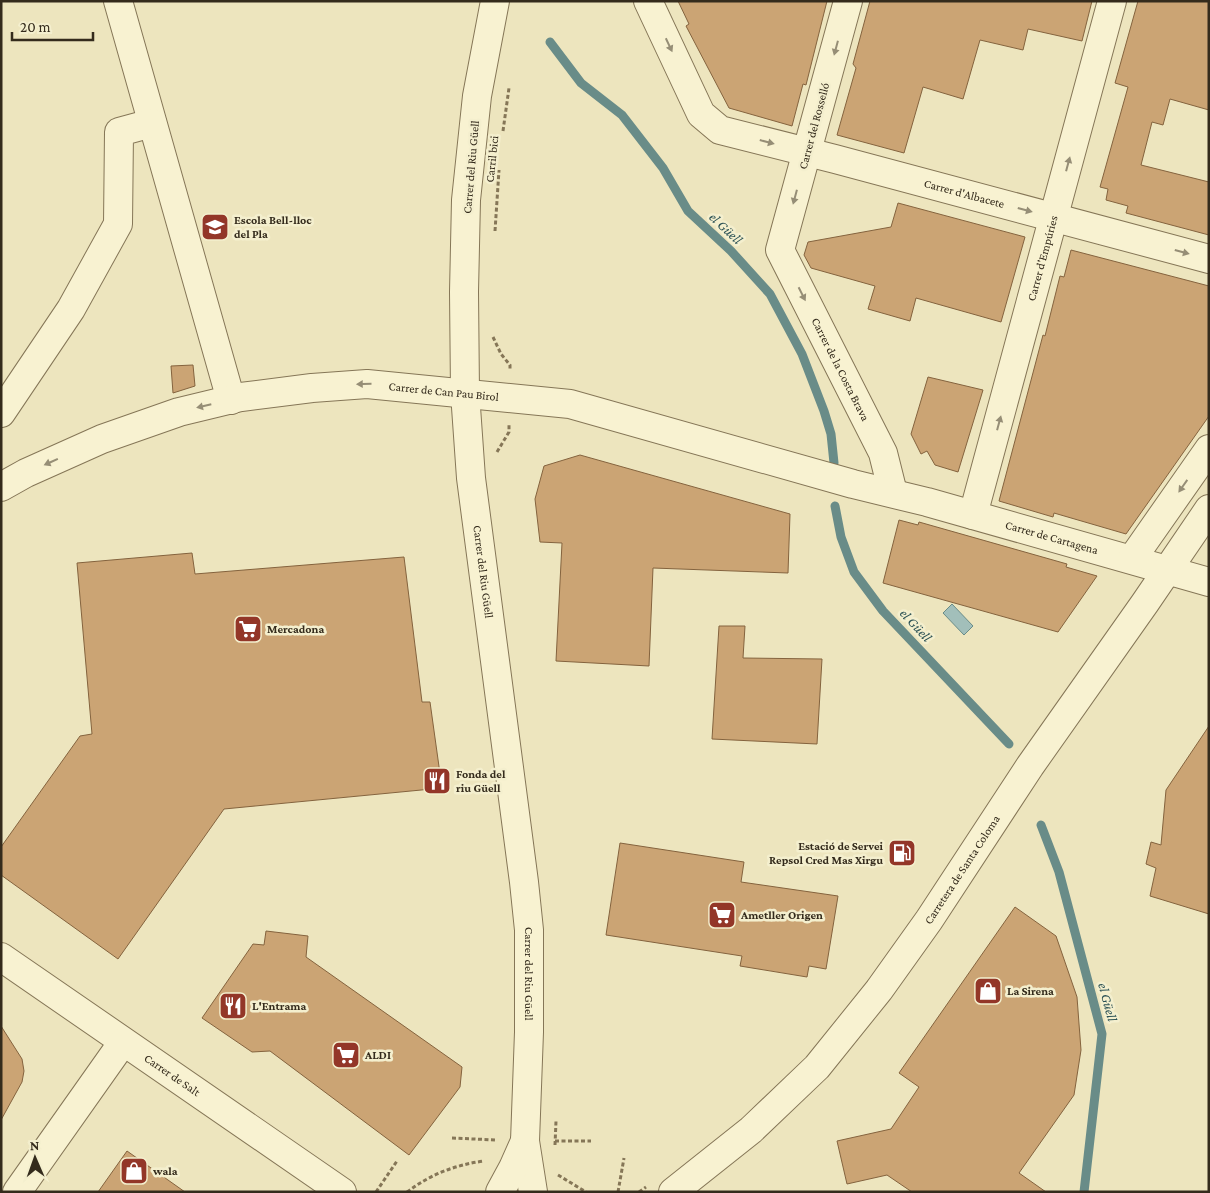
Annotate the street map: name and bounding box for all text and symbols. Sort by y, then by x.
scale bar [12,10,94,42]
text: 20 m [20,19,51,35]
one-way arrow [665,38,673,52]
one-way arrow [831,41,839,56]
street label: Carrer del Rosselló [796,81,832,171]
street label: Carrer del Riu Güell [460,120,482,214]
street label: Carril bici [483,135,501,183]
one-way arrow [759,139,774,147]
one-way arrow [1064,157,1072,172]
street label: Carrer d'Albacete [922,176,1006,211]
one-way arrow [791,189,799,204]
one-way arrow [1018,207,1033,215]
water label: el Güell [706,209,746,248]
school or university icon: Escola Bell-lloc del Pla [200,212,230,242]
place label: Escola Bell-lloc del Pla [234,213,312,241]
street label: Carrer d'Empúries [1024,214,1061,303]
one-way arrow [1175,248,1190,256]
one-way arrow [798,287,806,301]
street label: Carrer de la Costa Brava [809,315,873,424]
street label: Carrer de Can Pau Birol [388,379,499,404]
one-way arrow [356,381,372,389]
one-way arrow [195,403,211,411]
one-way arrow [995,415,1003,430]
one-way arrow [44,458,58,466]
one-way arrow [1178,479,1188,493]
street label: Carrer de Cartagena [1004,518,1100,557]
street label: Carrer del Riu Güell [470,524,496,619]
water label: el Güell [897,605,936,645]
supermarket icon: Mercadona [233,614,263,644]
place label: Mercadona [267,622,324,636]
restaurant icon: Fonda del riu Güell [422,766,452,796]
place label: Fonda del riu Güell [456,767,506,795]
street label: Carretera de Santa Coloma [921,812,1003,927]
fuel station icon: Estació de Servei Repsol Cred Mas Xirgu [887,838,917,868]
place label: Estació de Servei Repsol Cred Mas Xirgu [769,839,884,867]
supermarket icon: Ametller Origen [707,900,737,930]
place label: Ametller Origen [740,908,823,922]
street label: Carrer del Riu Güell [522,927,536,1021]
shop icon: La Sirena [973,976,1003,1006]
water label: el Güell [1095,981,1121,1024]
place label: La Sirena [1007,984,1054,998]
restaurant icon: L'Entrama [218,991,248,1021]
place label: L'Entrama [252,999,306,1013]
supermarket icon: ALDI [331,1040,361,1070]
place label: ALDI [364,1048,391,1062]
street label: Carrer de Salt [142,1051,204,1100]
north arrow [10,1133,60,1183]
text: N [29,1137,40,1153]
shop icon: wala [119,1156,149,1186]
place label: wala [152,1164,178,1178]

